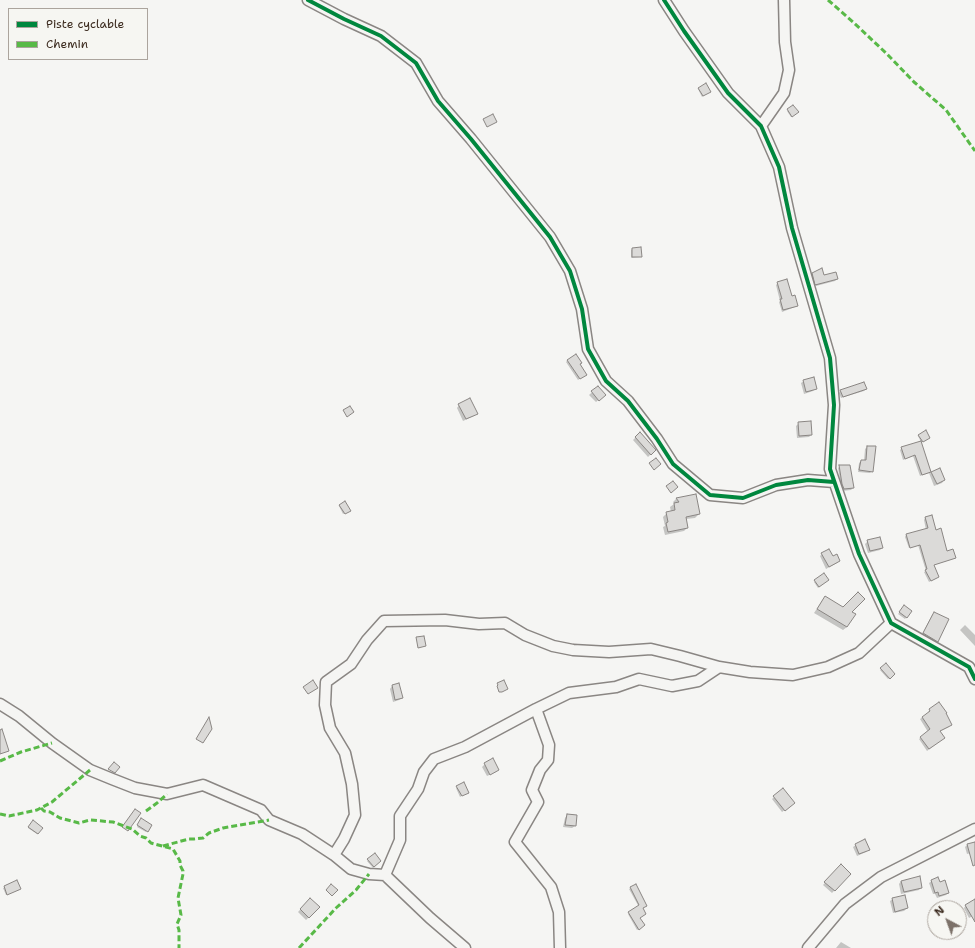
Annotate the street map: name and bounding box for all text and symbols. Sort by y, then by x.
legend [8,8,148,60]
text: Piste cyclable [46,16,124,32]
text: Chemin [46,36,88,52]
north arrow [927,900,967,940]
text: N [931,903,948,920]

